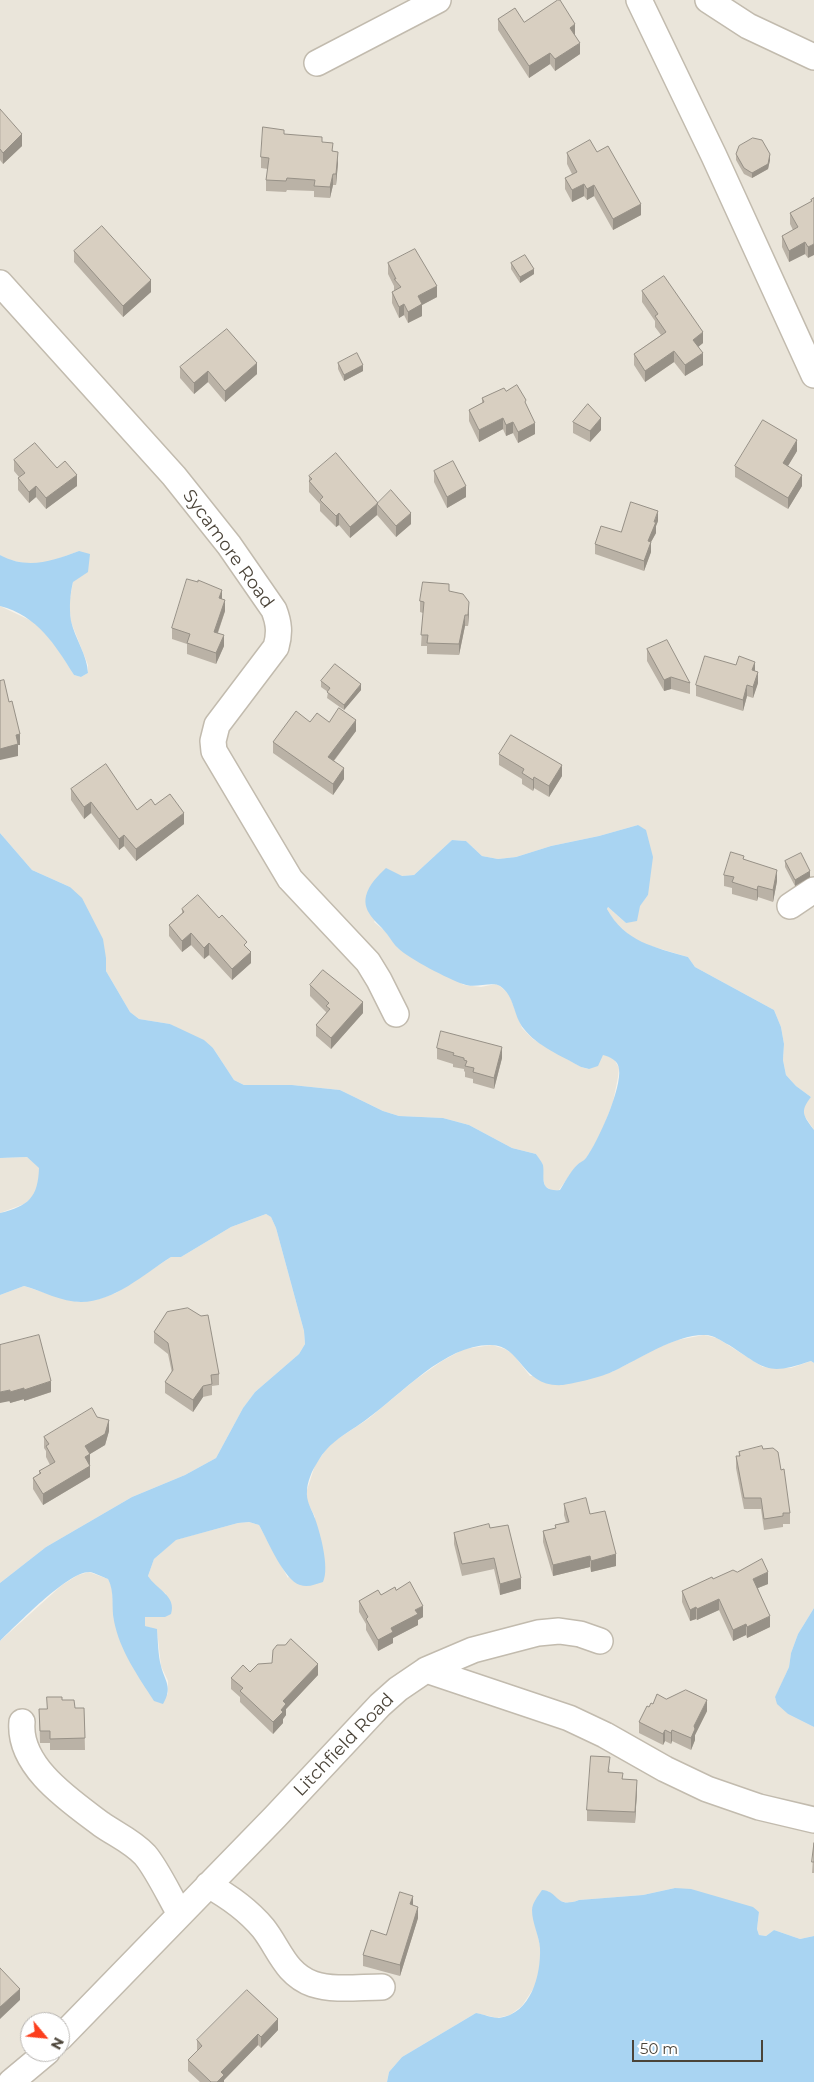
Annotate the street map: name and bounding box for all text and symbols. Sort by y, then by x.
street label: Sycamore Road [178,485,278,613]
street label: Litchfield Road [289,1689,399,1801]
north arrow [20,2012,70,2062]
scale bar [634,2030,765,2062]
text: N [47,2034,68,2053]
text: 50 m [640,2039,678,2058]

